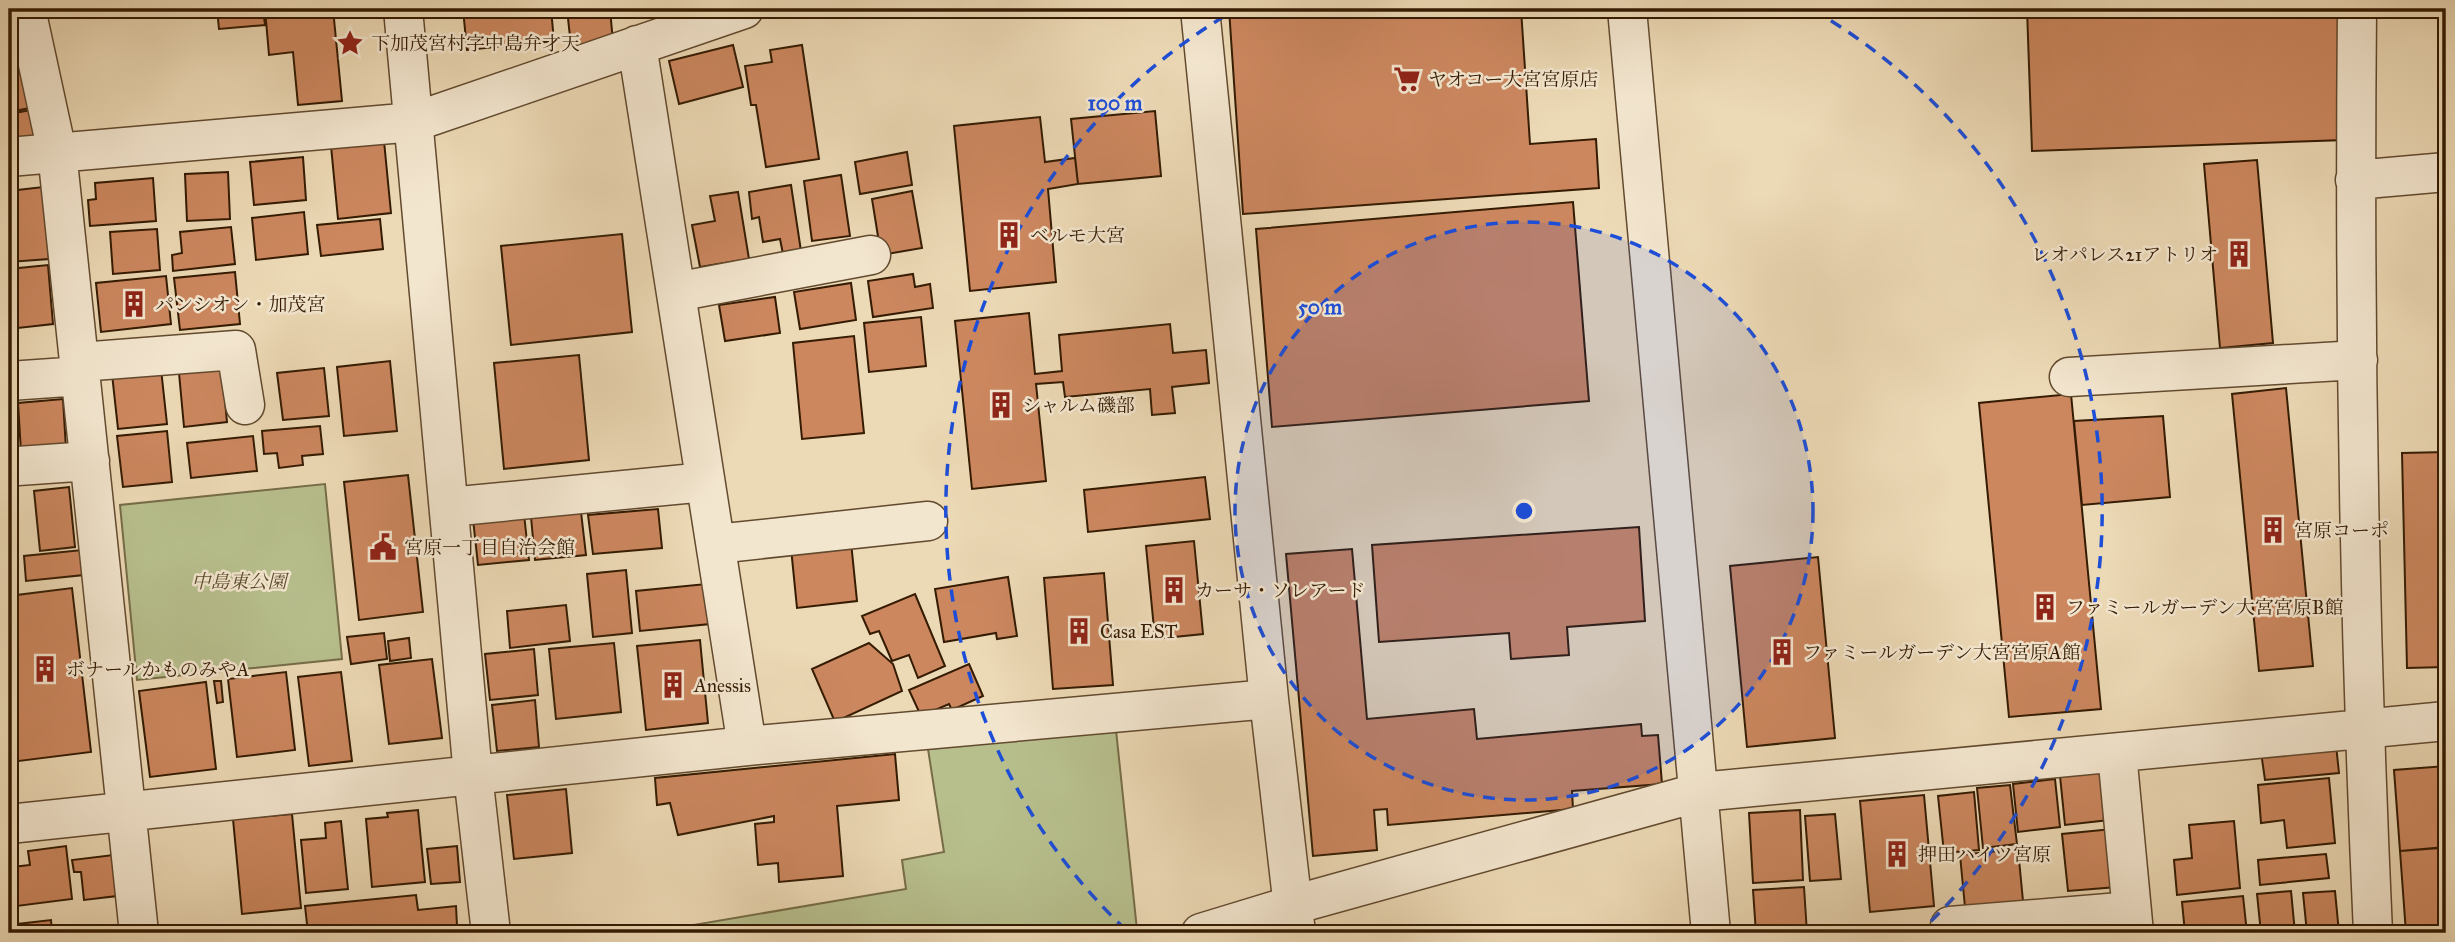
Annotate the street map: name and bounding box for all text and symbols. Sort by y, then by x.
place icon: 下加茂宮村字中島弁才天 [335,28,365,58]
place label: 下加茂宮村字中島弁才天 [371,32,580,55]
supermarket icon: ヤオコー大宮宮原店 [1392,64,1422,94]
place label: ヤオコー大宮宮原店 [1428,68,1598,91]
text: 100 m [1088,90,1143,116]
building icon: ベルモ大宮 [994,220,1024,250]
place label: ベルモ大宮 [1030,224,1125,247]
building icon: レオパレス21アトリオ [2224,239,2254,269]
place label: レオパレス21アトリオ [2031,243,2218,266]
building icon: パンシオン・加茂宮 [119,289,149,319]
place label: パンシオン・加茂宮 [155,293,326,316]
text: 50 m [1298,294,1342,320]
building icon: シャルム磯部 [986,390,1016,420]
place label: シャルム磯部 [1022,394,1135,417]
centre of rings [1512,499,1536,523]
building icon: 宮原コーポ [2258,515,2288,545]
place label: 宮原コーポ [2294,519,2389,542]
public building icon: 宮原一丁目自治会館 [368,532,398,562]
place label: 宮原一丁目自治会館 [404,536,575,559]
park label: 中島東公園 [191,570,289,593]
building icon: カーサ・ソレアード [1159,575,1189,605]
place label: カーサ・ソレアード [1195,579,1365,602]
building icon: ファミールガーデン大宮宮原B館 [2030,592,2060,622]
place label: ファミールガーデン大宮宮原B館 [2066,596,2343,619]
building icon: Casa EST [1064,616,1094,646]
place label: Casa EST [1100,620,1178,643]
building icon: ファミールガーデン大宮宮原A館 [1767,637,1797,667]
place label: ファミールガーデン大宮宮原A館 [1803,641,2081,664]
building icon: ボナールかものみやA [30,654,60,684]
place label: ボナールかものみやA [66,658,250,681]
building icon: Anessis [658,670,688,700]
place label: Anessis [693,674,751,697]
building icon: 押田ハイツ宮原 [1882,839,1912,869]
place label: 押田ハイツ宮原 [1918,843,2051,866]

